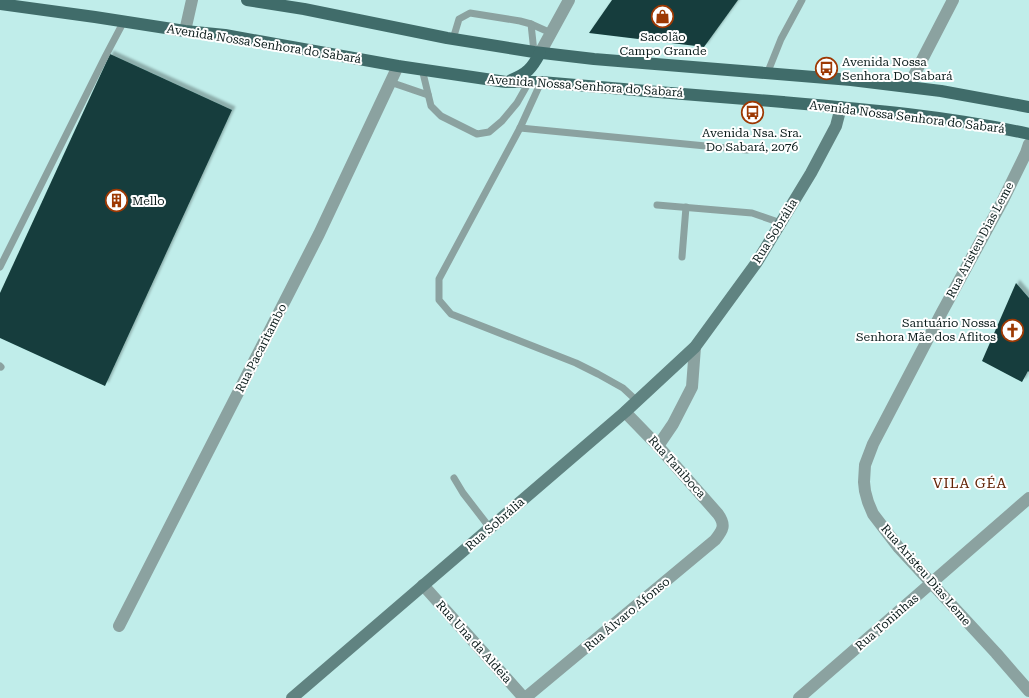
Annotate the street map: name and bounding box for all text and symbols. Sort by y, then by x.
shop icon: Sacolão Campo Grande [650,3,676,29]
street label: Avenida Nossa Senhora do Sabará [166,22,363,66]
place label: Sacolão Campo Grande [619,30,707,58]
place label: Avenida Nossa Senhora Do Sabará [842,55,953,83]
bus stop icon: Avenida Nossa Senhora Do Sabará [814,56,840,82]
street label: Avenida Nossa Senhora do Sabará [486,72,684,100]
street label: Avenida Nossa Senhora do Sabará [809,98,1006,136]
bus stop icon: Avenida Nsa. Sra. Do Sabará, 2076 [739,99,765,125]
place label: Avenida Nsa. Sra. Do Sabará, 2076 [702,126,802,154]
street label: Rua Aristeu Dias Leme [943,179,1017,300]
building icon: Mello [103,188,129,214]
place label: Mello [132,194,165,208]
street label: Rua Sobrália [750,196,801,266]
street label: Rua Pacaritambo [233,301,289,395]
place label: Santuário Nossa Senhora Mãe dos Aflitos [856,316,996,344]
church icon: Santuário Nossa Senhora Mãe dos Aflitos [999,317,1025,343]
street label: Rua Taniboca [645,433,709,501]
district label: VILA GÉA [933,475,1007,491]
street label: Rua Sobrália [463,494,528,553]
street label: Rua Aristeu Dias Leme [878,522,974,629]
street label: Rua Álvaro Afonso [582,574,672,654]
street label: Rua Toninhas [853,591,922,653]
street label: Rua Una da Aldeia [433,598,515,686]

